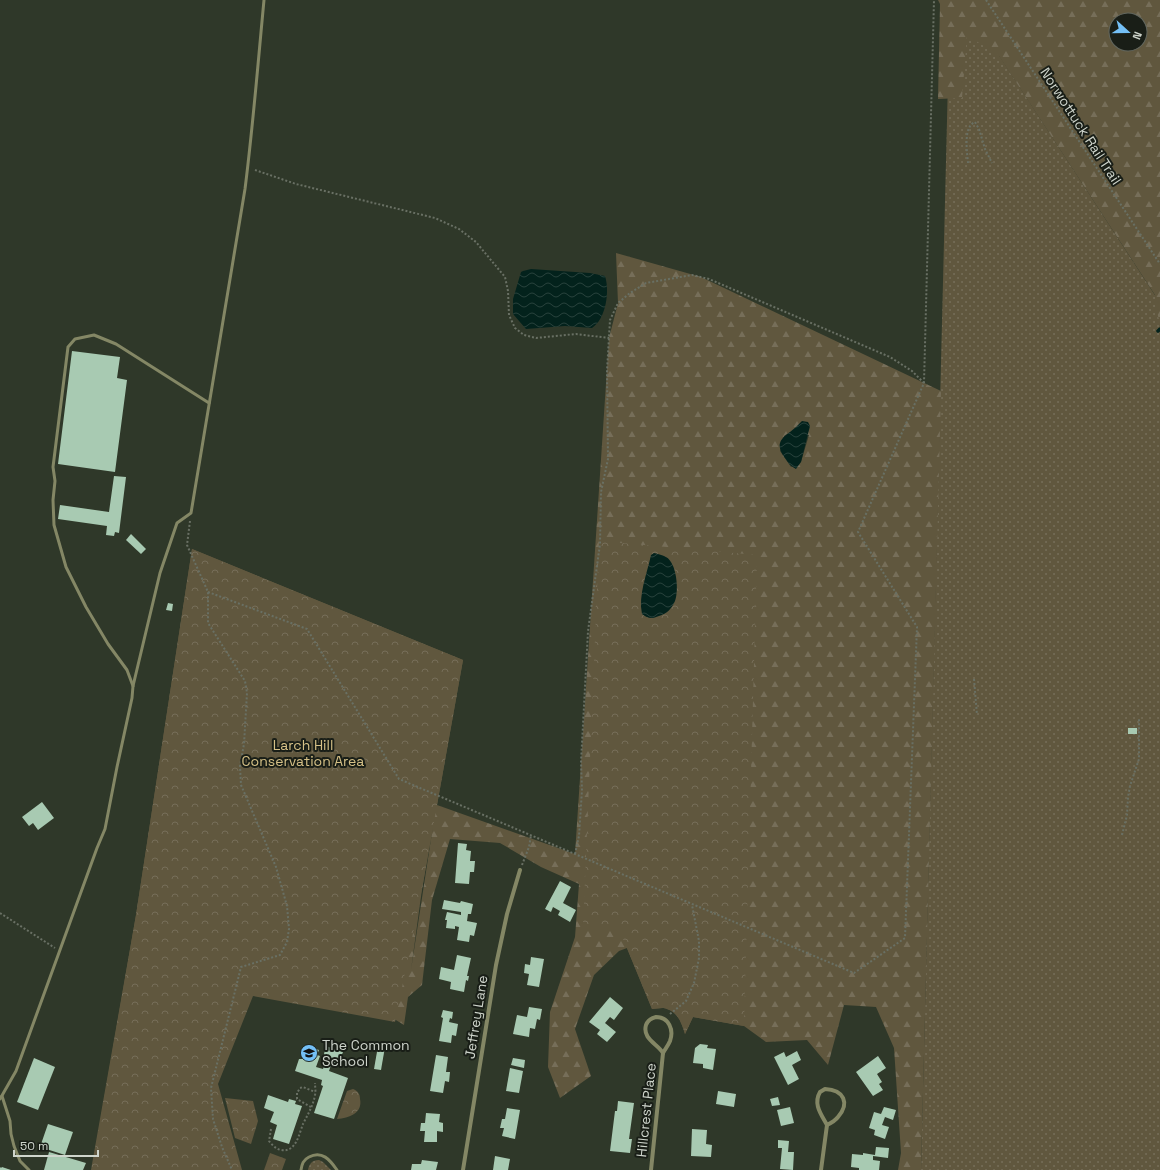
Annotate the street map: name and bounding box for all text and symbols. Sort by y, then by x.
north arrow [1108,12,1148,52]
text: N [1129,30,1145,42]
street label: Norwottuck Rail Trail [1036,64,1126,188]
park label: Larch Hill Conservation Area [242,736,364,770]
street label: Jeffrey Lane [460,974,492,1060]
place label: The Common School [322,1036,410,1070]
school or university icon: The Common School [299,1043,319,1063]
street label: Hillcrest Place [632,1062,660,1158]
scale bar [14,1132,98,1158]
text: 50 m [20,1138,48,1154]

